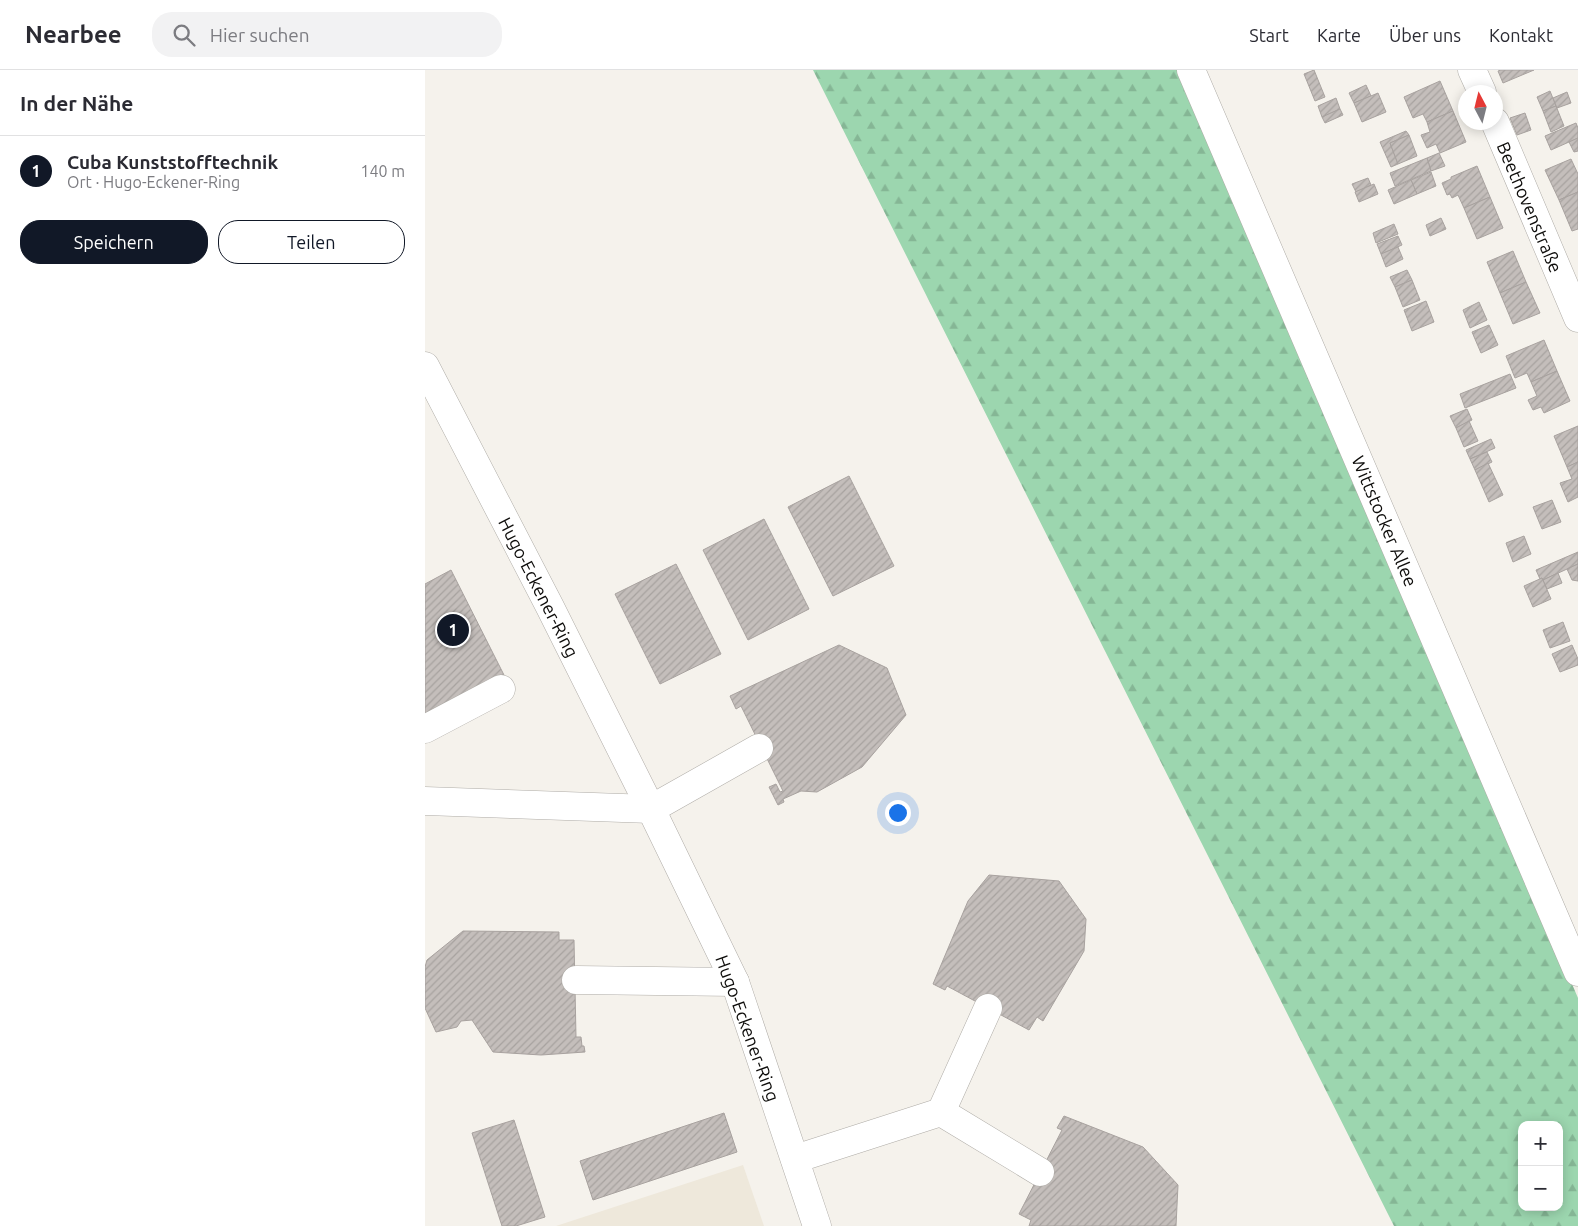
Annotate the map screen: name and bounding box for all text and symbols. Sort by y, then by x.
search box [152,12,502,57]
text: Nearbee [25,21,122,48]
icon: search [170,21,198,49]
text: Hier suchen [210,24,310,46]
text: Start [1249,25,1289,45]
text: Karte [1317,25,1361,45]
text: Über uns [1389,25,1461,45]
text: Kontakt [1489,25,1553,45]
north arrow [1458,85,1503,130]
text: In der Nähe [20,91,133,115]
street label: Beethovenstraße [1493,139,1567,275]
text: Cuba Kunststofftechnik [67,151,278,173]
text: 1 [31,162,41,180]
text: 140 m [360,162,405,180]
text: Ort · Hugo-Eckener-Ring [67,173,240,191]
button: Speichern [20,220,208,264]
button: Teilen [218,220,405,264]
street label: Wittstocker Allee [1348,453,1422,589]
street label: Hugo-Eckener-Ring [495,514,583,660]
pin: 1 [437,611,469,649]
your location [885,800,911,826]
street label: Hugo-Eckener-Ring [712,952,784,1104]
map controls [1518,1121,1563,1211]
button: + [1518,1121,1563,1166]
button: − [1518,1166,1563,1211]

